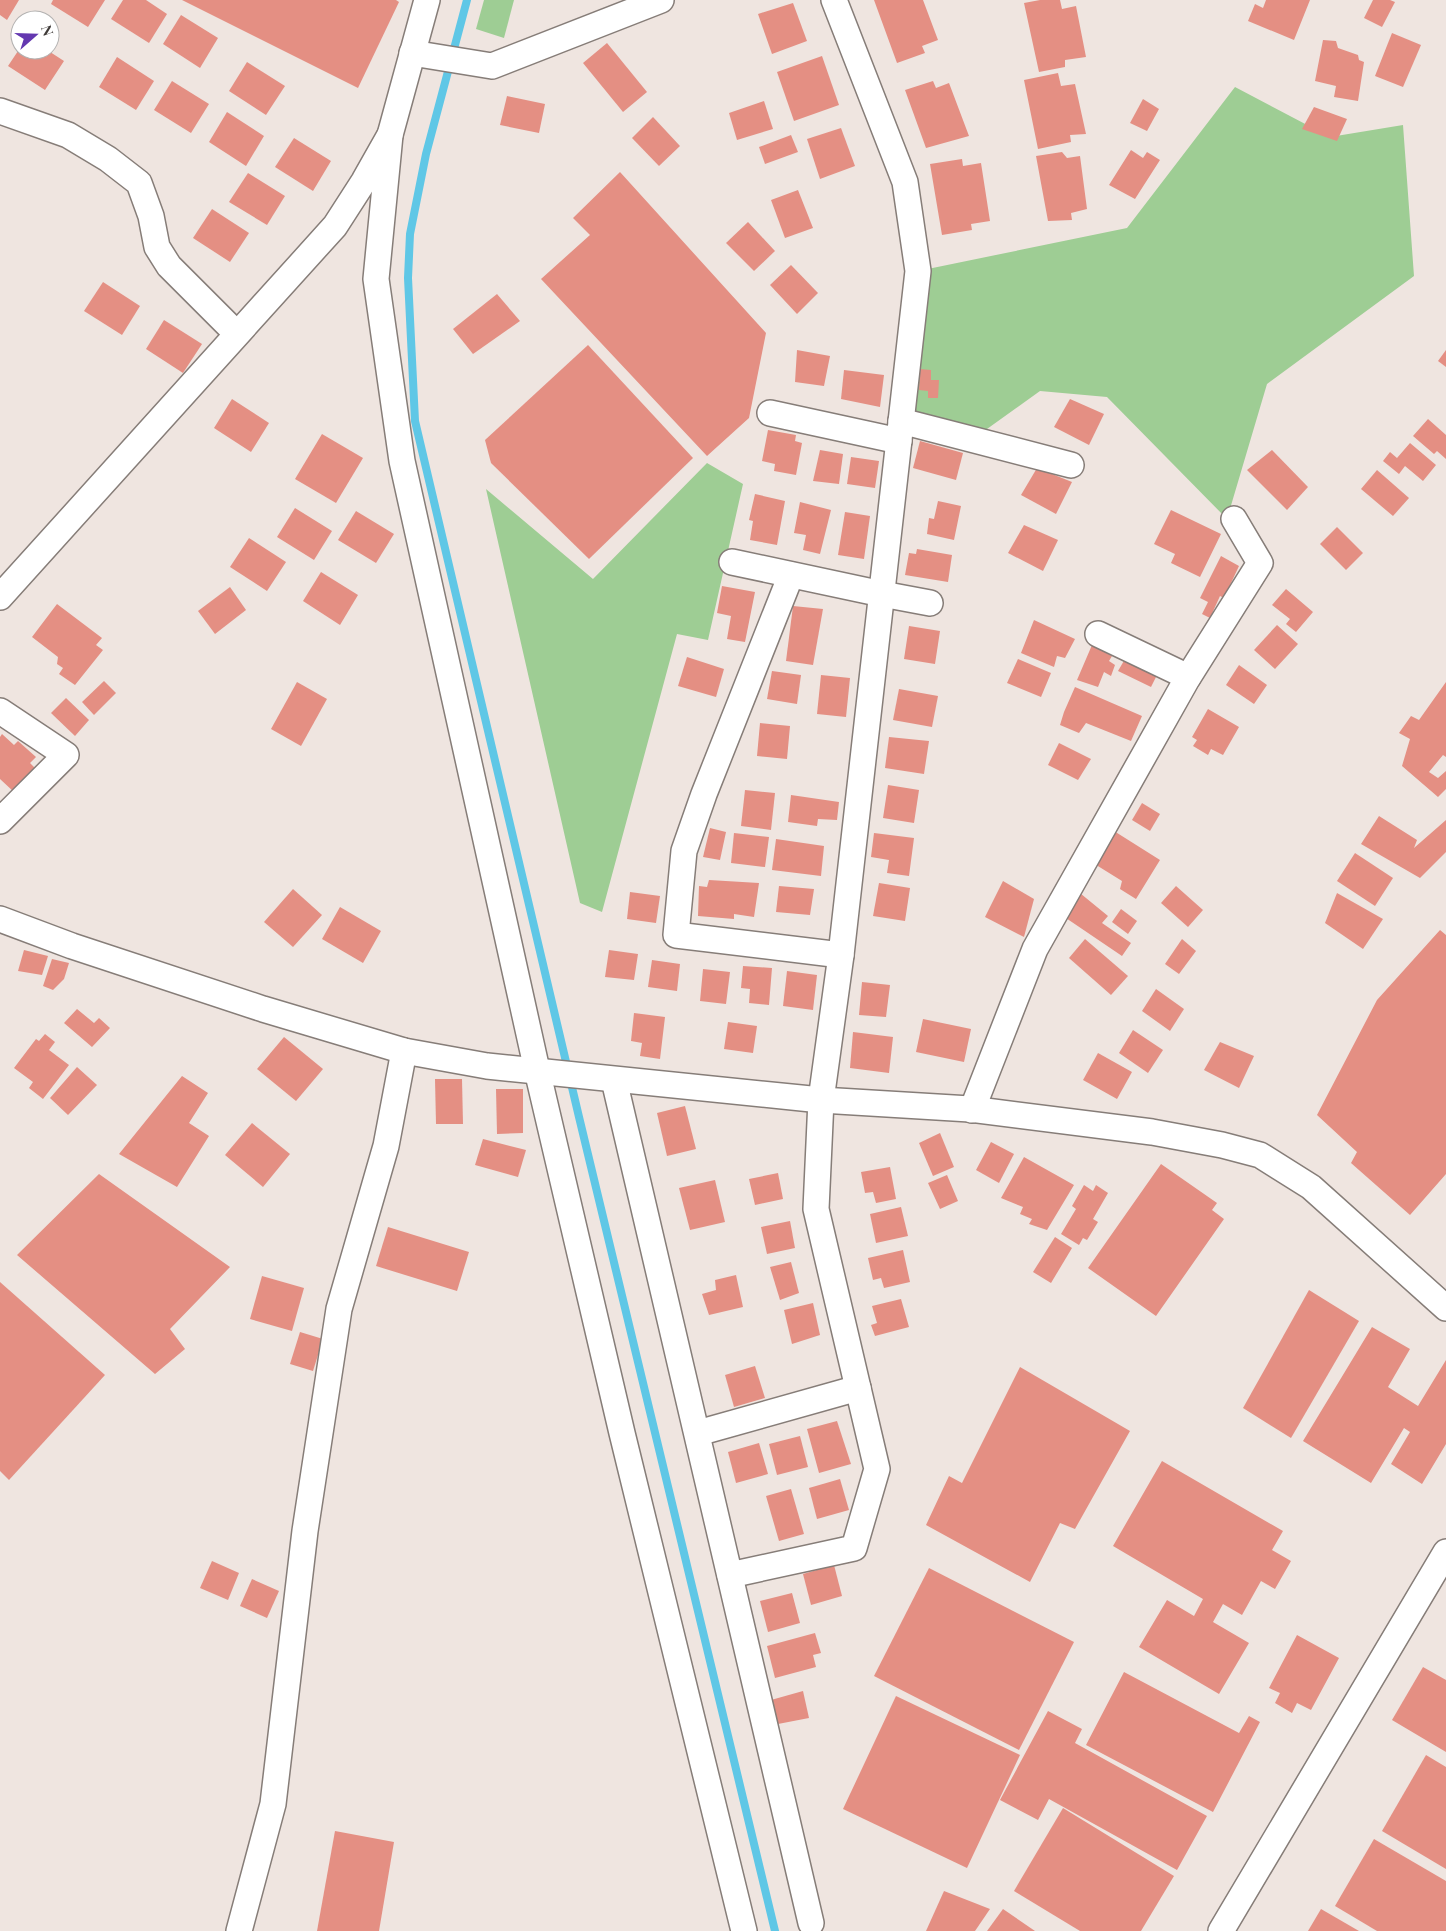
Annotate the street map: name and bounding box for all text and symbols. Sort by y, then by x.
north arrow [10,10,60,60]
text: N [37,22,58,38]

